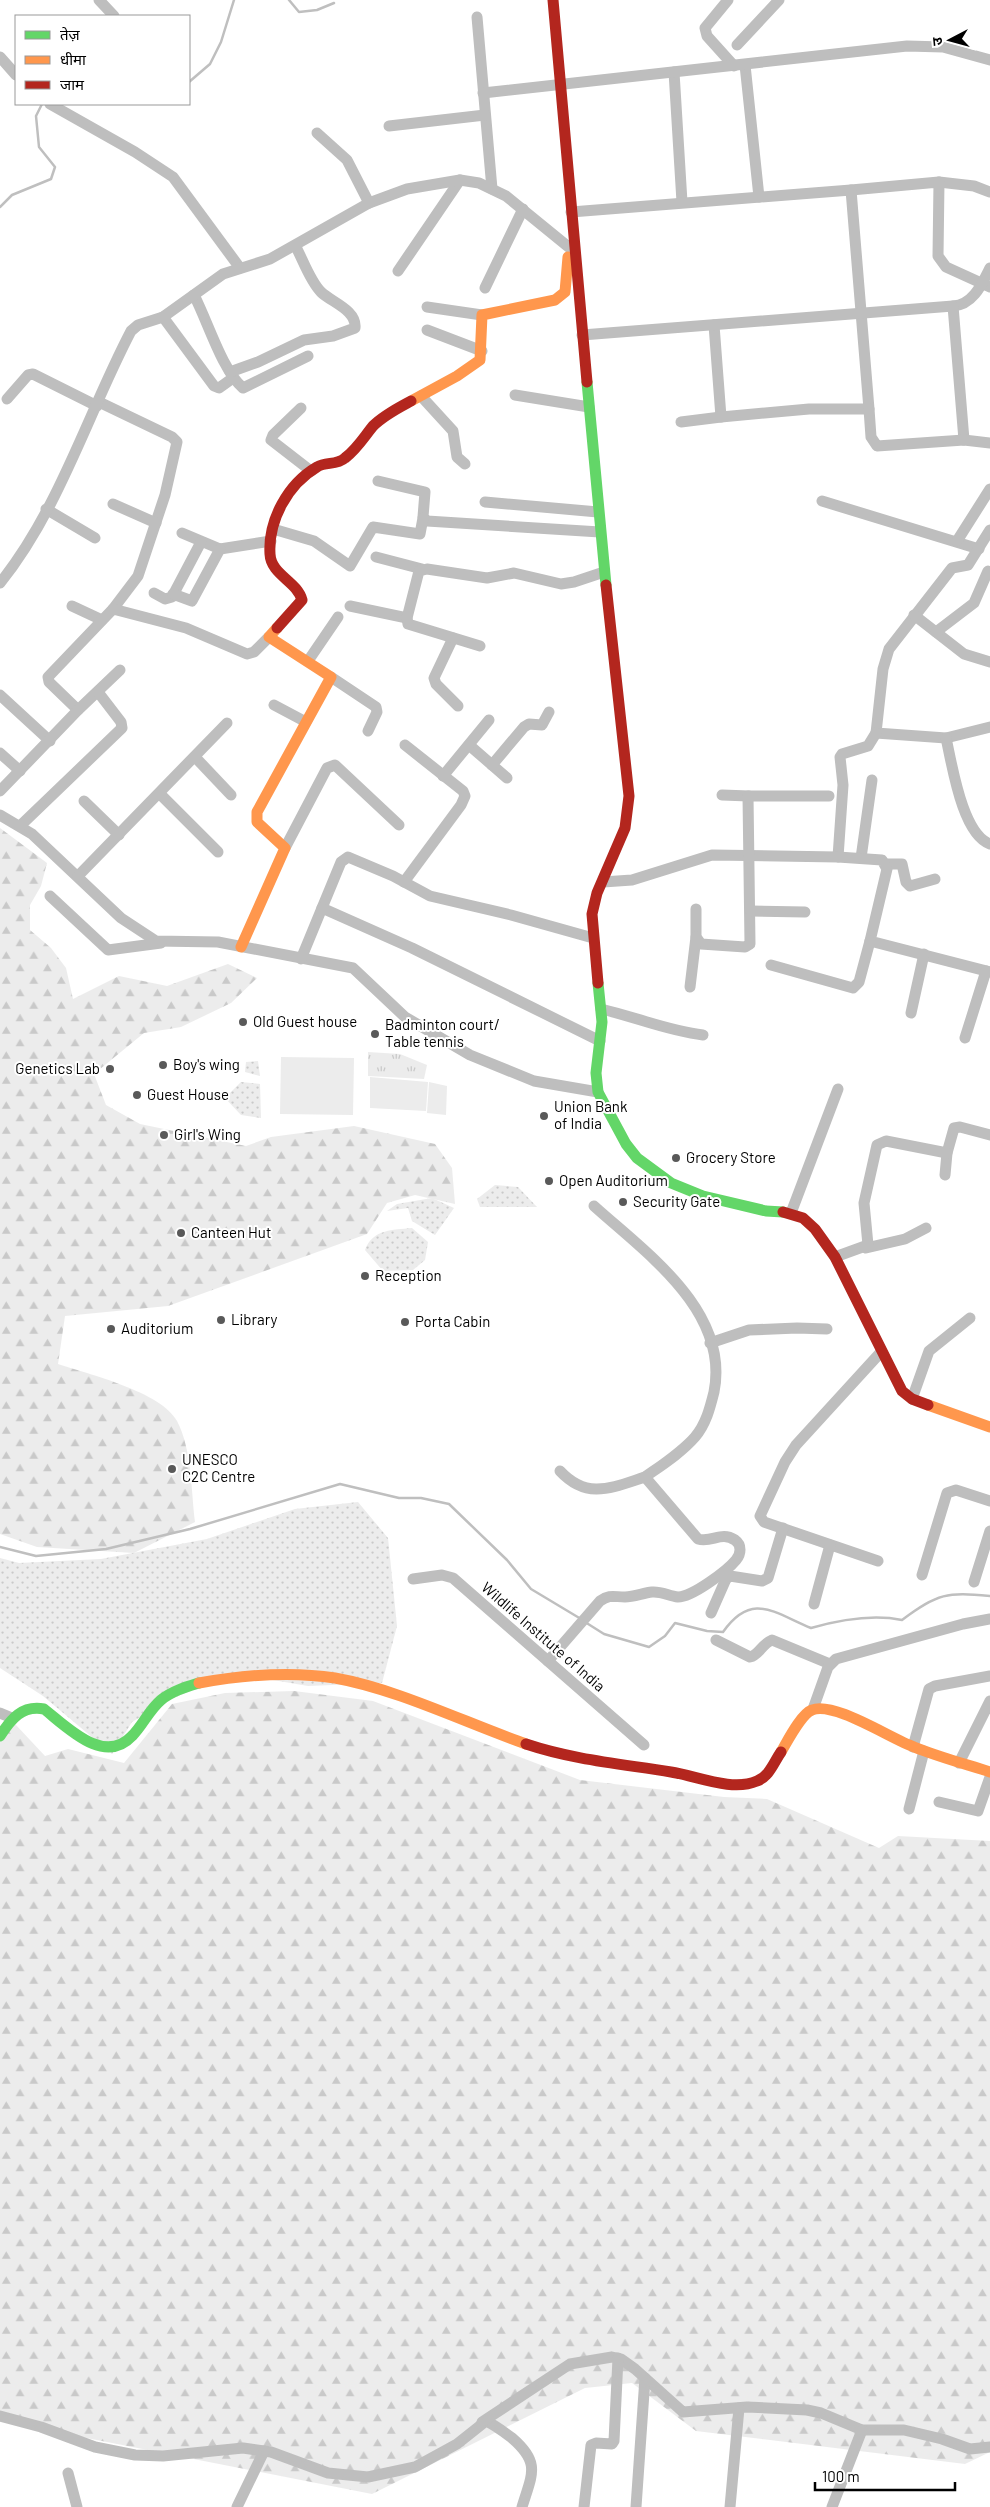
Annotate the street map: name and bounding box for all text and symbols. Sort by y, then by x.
legend [15,15,190,105]
north arrow [925,15,975,65]
text: तेज़ [60,25,81,43]
text: उ [928,36,945,46]
text: धीमा [60,50,87,68]
text: जाम [60,75,85,93]
place label: Old Guest house [253,1012,357,1030]
place label: Badminton court/ Table tennis [385,1015,500,1050]
marker: Old Guest house [237,1016,249,1028]
marker: Badminton court/ Table tennis [369,1028,381,1040]
place label: Boy's wing [173,1055,240,1073]
place label: Genetics Lab [15,1059,100,1077]
marker: Boy's wing [157,1059,169,1071]
marker: Genetics Lab [104,1063,116,1075]
place label: Guest House [147,1085,229,1103]
marker: Guest House [131,1089,143,1101]
place label: Union Bank of India [554,1097,628,1132]
marker: Union Bank of India [538,1110,550,1122]
place label: Girl's Wing [174,1125,241,1143]
marker: Girl's Wing [158,1129,170,1141]
place label: Grocery Store [686,1148,776,1166]
marker: Grocery Store [670,1152,682,1164]
place label: Open Auditorium [559,1171,668,1189]
marker: Open Auditorium [543,1175,555,1187]
place label: Security Gate [633,1192,720,1210]
marker: Security Gate [617,1196,629,1208]
place label: Canteen Hut [191,1223,271,1241]
marker: Canteen Hut [175,1227,187,1239]
place label: Reception [375,1266,442,1284]
marker: Reception [359,1270,371,1282]
place label: Library [231,1310,278,1328]
place label: Porta Cabin [415,1312,490,1330]
marker: Library [215,1314,227,1326]
marker: Porta Cabin [399,1316,411,1328]
place label: Auditorium [121,1319,193,1337]
marker: Auditorium [105,1323,117,1335]
place label: UNESCO C2C Centre [182,1450,255,1485]
marker: UNESCO C2C Centre [166,1463,178,1475]
street label: Wildlife Institute of India [478,1578,609,1695]
scale bar [815,2460,955,2492]
text: 100 m [822,2467,860,2485]

